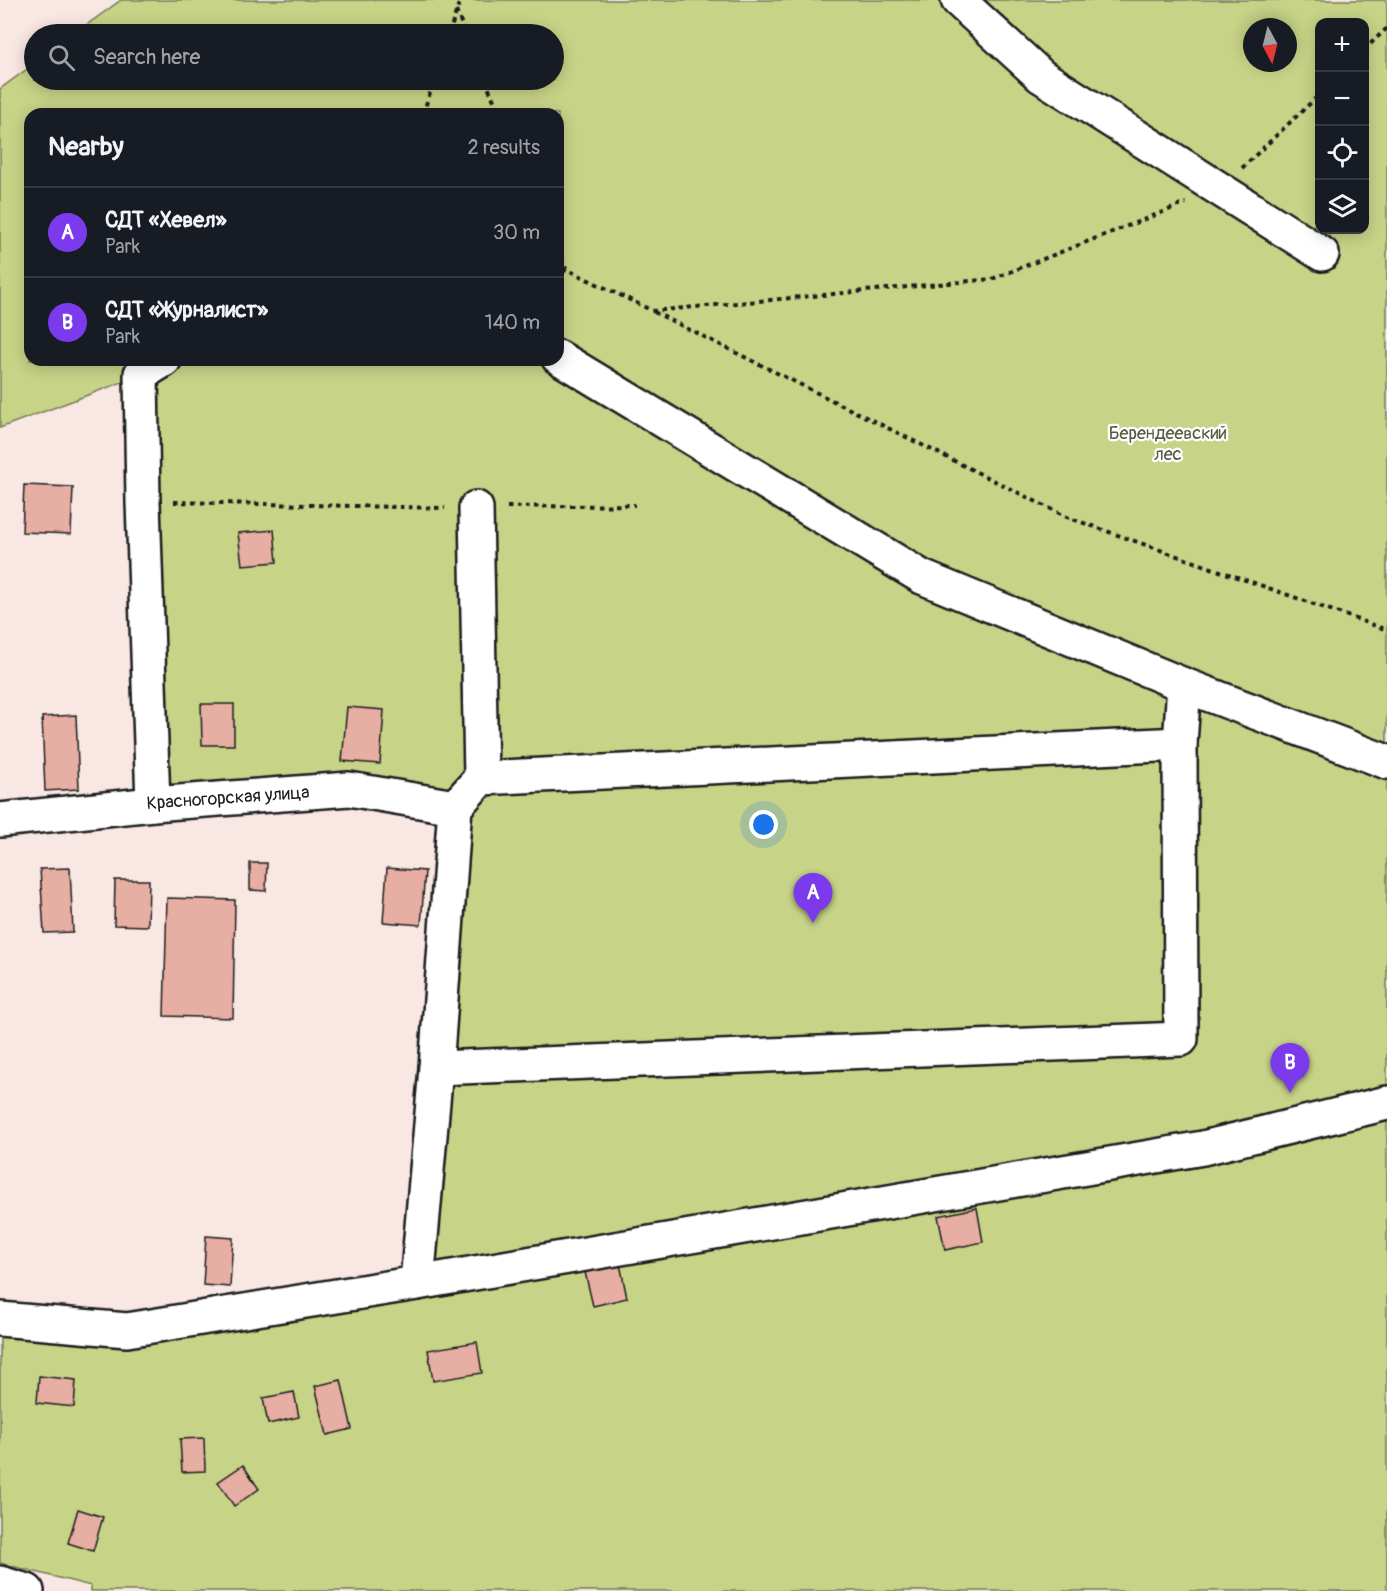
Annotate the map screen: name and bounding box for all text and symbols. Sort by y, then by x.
north arrow [1243,18,1297,72]
map controls [1315,18,1369,234]
button: + [1315,18,1369,72]
search box [24,24,564,90]
icon: search [45,41,78,74]
text: Search here [93,43,200,71]
button: − [1315,72,1369,126]
button: locate [1315,126,1369,180]
text: Nearby [48,131,124,163]
text: 2 results [468,135,540,160]
button: layers [1315,180,1369,234]
text: СДТ «Хевел» [105,206,227,234]
text: A [61,220,74,245]
text: 30 m [493,220,540,245]
text: Park [105,234,140,259]
text: СДТ «Журналист» [105,296,268,324]
text: B [62,310,73,335]
text: 140 m [485,310,540,335]
text: Park [105,324,140,349]
park label: Берендеевский лес [1109,422,1227,466]
street label: Красногорская улица [146,781,310,815]
your location [749,810,778,839]
pin: A [794,874,832,923]
pin: B [1270,1044,1310,1093]

